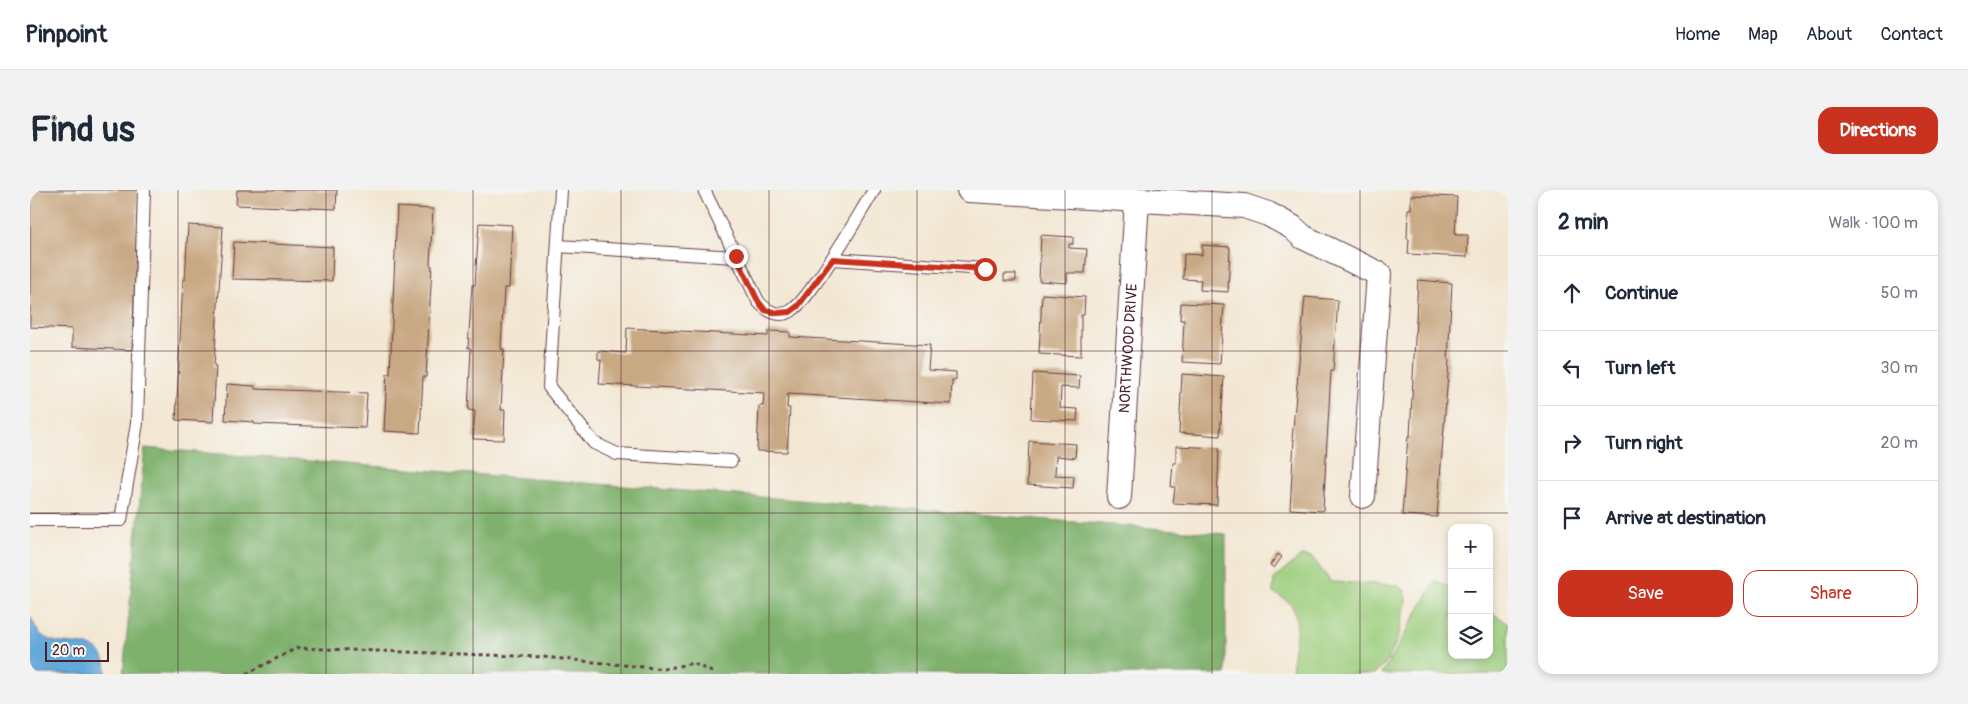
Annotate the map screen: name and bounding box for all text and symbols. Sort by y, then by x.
text: Pinpoint [25,20,107,49]
text: Home [1675,23,1720,46]
text: Map [1748,23,1778,46]
text: About [1806,23,1852,46]
text: Contact [1880,23,1943,46]
button: Directions [1818,107,1938,154]
text: Find us [30,108,135,152]
text: 2 min [1558,209,1608,236]
text: Walk · 100 m [1829,213,1918,233]
route end [725,245,748,268]
route start [974,258,997,281]
icon: ahead [1558,279,1586,307]
text: Continue [1605,281,1678,305]
street label: NORTHWOOD DRIVE [1115,283,1141,414]
text: 50 m [1881,283,1918,303]
icon: left [1558,354,1586,382]
text: Turn left [1605,356,1675,380]
text: 30 m [1880,358,1918,378]
icon: right [1558,429,1586,457]
text: Turn right [1605,431,1683,455]
text: 20 m [1880,433,1918,453]
icon: arrive [1558,504,1586,532]
text: Arrive at destination [1605,506,1766,530]
map controls [1448,524,1493,659]
button: + [1448,524,1493,569]
button: − [1448,569,1493,614]
button: Save [1558,570,1733,617]
button: Share [1743,570,1918,617]
button: layers [1448,614,1493,659]
scale bar [45,639,109,662]
text: 20 m [52,642,85,659]

